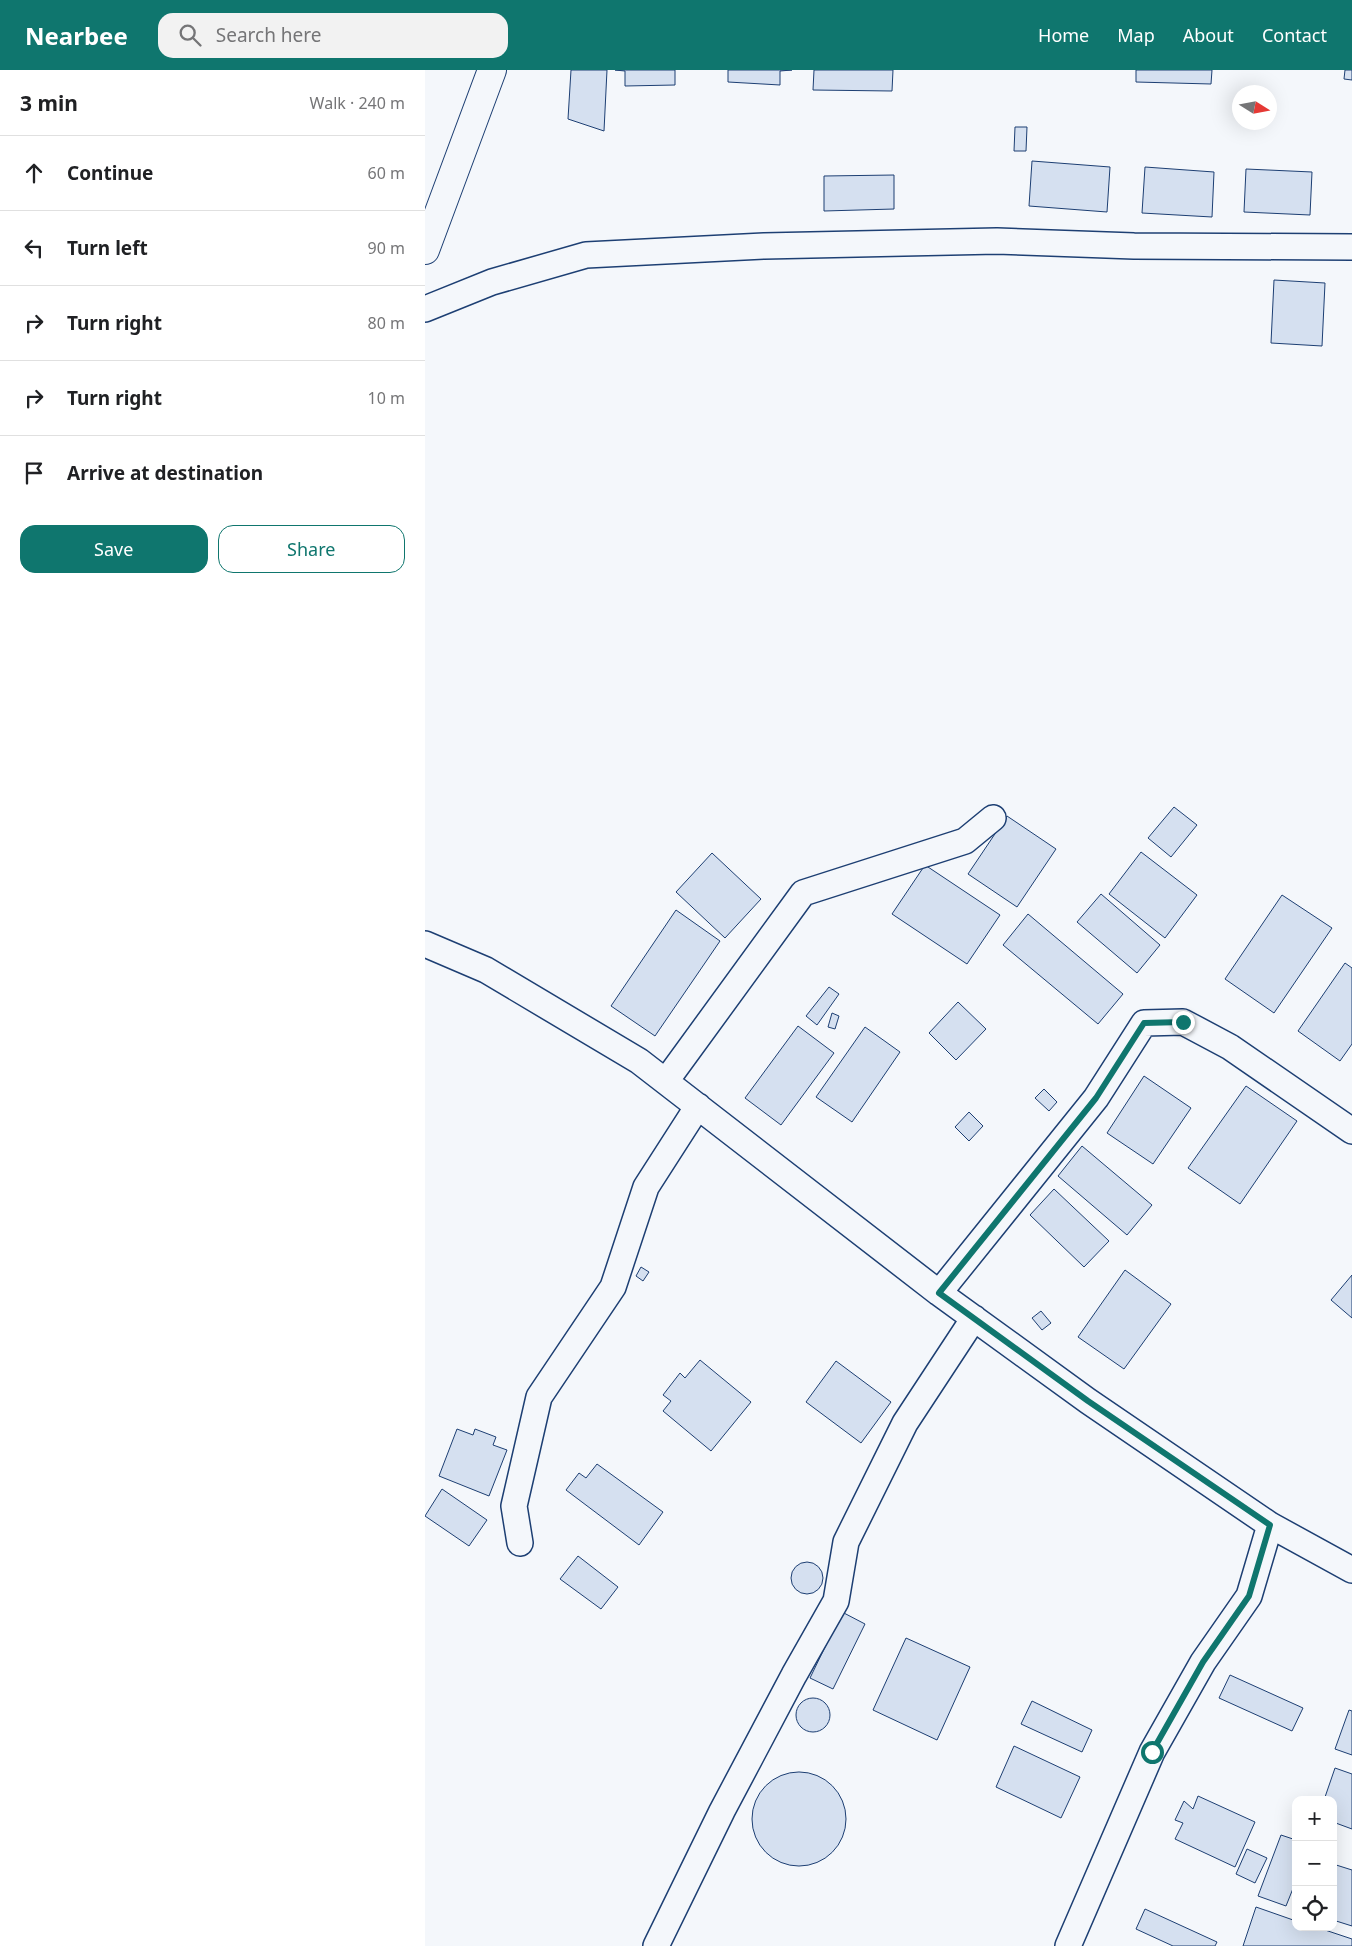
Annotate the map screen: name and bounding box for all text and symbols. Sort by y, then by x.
search box [158,13,508,58]
text: Nearbee [25,19,128,52]
icon: search [176,21,204,49]
text: Search here [216,22,322,48]
text: Home [1038,23,1089,47]
text: Map [1117,23,1155,47]
text: About [1183,23,1234,47]
text: Contact [1262,23,1327,47]
north arrow [1232,85,1277,130]
text: 3 min [20,89,78,117]
text: Walk · 240 m [310,92,405,114]
icon: ahead [20,159,48,187]
text: Continue [67,160,153,186]
text: 60 m [368,162,405,184]
icon: left [20,234,48,262]
text: Turn left [67,235,148,261]
text: 90 m [368,237,405,259]
icon: right [20,309,48,337]
text: Turn right [67,310,162,336]
text: 80 m [368,312,405,334]
icon: right [20,384,48,412]
text: Turn right [67,385,162,411]
text: 10 m [368,387,405,409]
icon: arrive [20,459,48,487]
text: Arrive at destination [67,460,263,486]
button: Save [20,525,208,573]
button: Share [218,525,405,573]
route end [1172,1011,1195,1034]
route start [1141,1741,1164,1764]
map controls [1292,1796,1337,1931]
button: + [1292,1796,1337,1841]
button: − [1292,1841,1337,1886]
button: locate [1292,1886,1337,1931]

